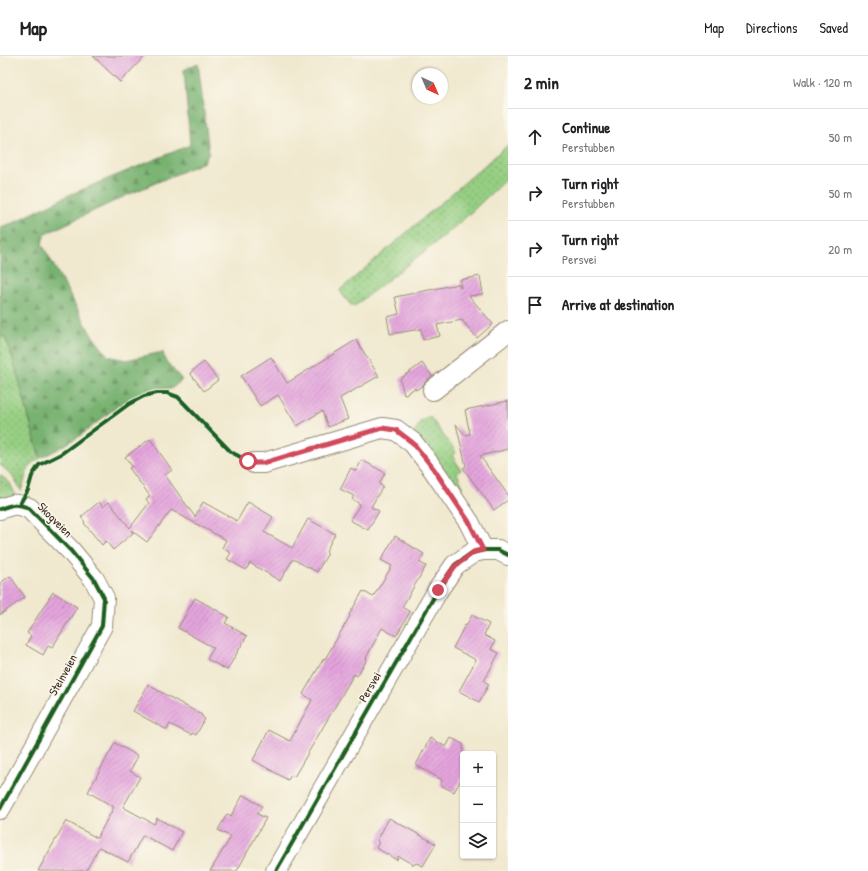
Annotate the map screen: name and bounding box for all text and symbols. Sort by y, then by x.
text: Map [20,15,47,41]
text: Map [704,18,724,37]
text: Directions [746,18,797,37]
text: Saved [819,18,848,37]
north arrow [412,68,448,104]
text: 2 min [524,71,559,94]
text: Walk · 120 m [793,73,852,91]
text: Continue [562,117,610,138]
icon: ahead [524,126,546,148]
text: 50 m [829,128,852,146]
text: Perstubben [562,138,615,156]
text: Turn right [562,173,618,194]
icon: right [524,182,546,204]
text: 50 m [829,184,852,202]
text: Perstubben [562,194,615,212]
text: Turn right [562,229,618,250]
icon: right [524,238,546,260]
text: 20 m [828,240,852,258]
text: Persvei [562,250,597,268]
icon: arrive [524,294,546,316]
text: Arrive at destination [562,294,674,315]
route start [239,452,257,470]
street label: Skogveien [34,498,77,541]
route end [429,581,447,599]
street label: Steinveien [44,651,81,699]
street label: Persvei [354,669,385,705]
map controls [460,751,496,859]
button: + [460,751,496,787]
button: − [460,787,496,823]
button: layers [460,823,496,859]

